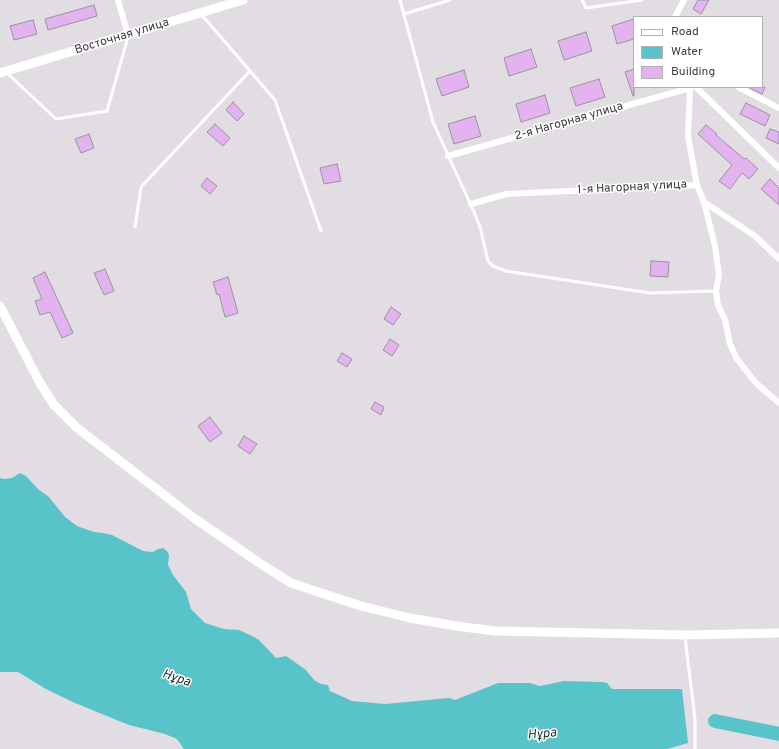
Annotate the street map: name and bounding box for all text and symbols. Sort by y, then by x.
street label: Восточная улица [73,16,171,58]
legend [633,16,763,88]
text: Road [671,24,699,40]
text: Water [671,44,703,60]
text: Building [671,64,715,80]
street label: 2-я Нагорная улица [513,100,625,144]
street label: 1-я Нагорная улица [577,178,687,198]
water label: Нұра [160,667,192,691]
water label: Нұра [527,726,557,744]

